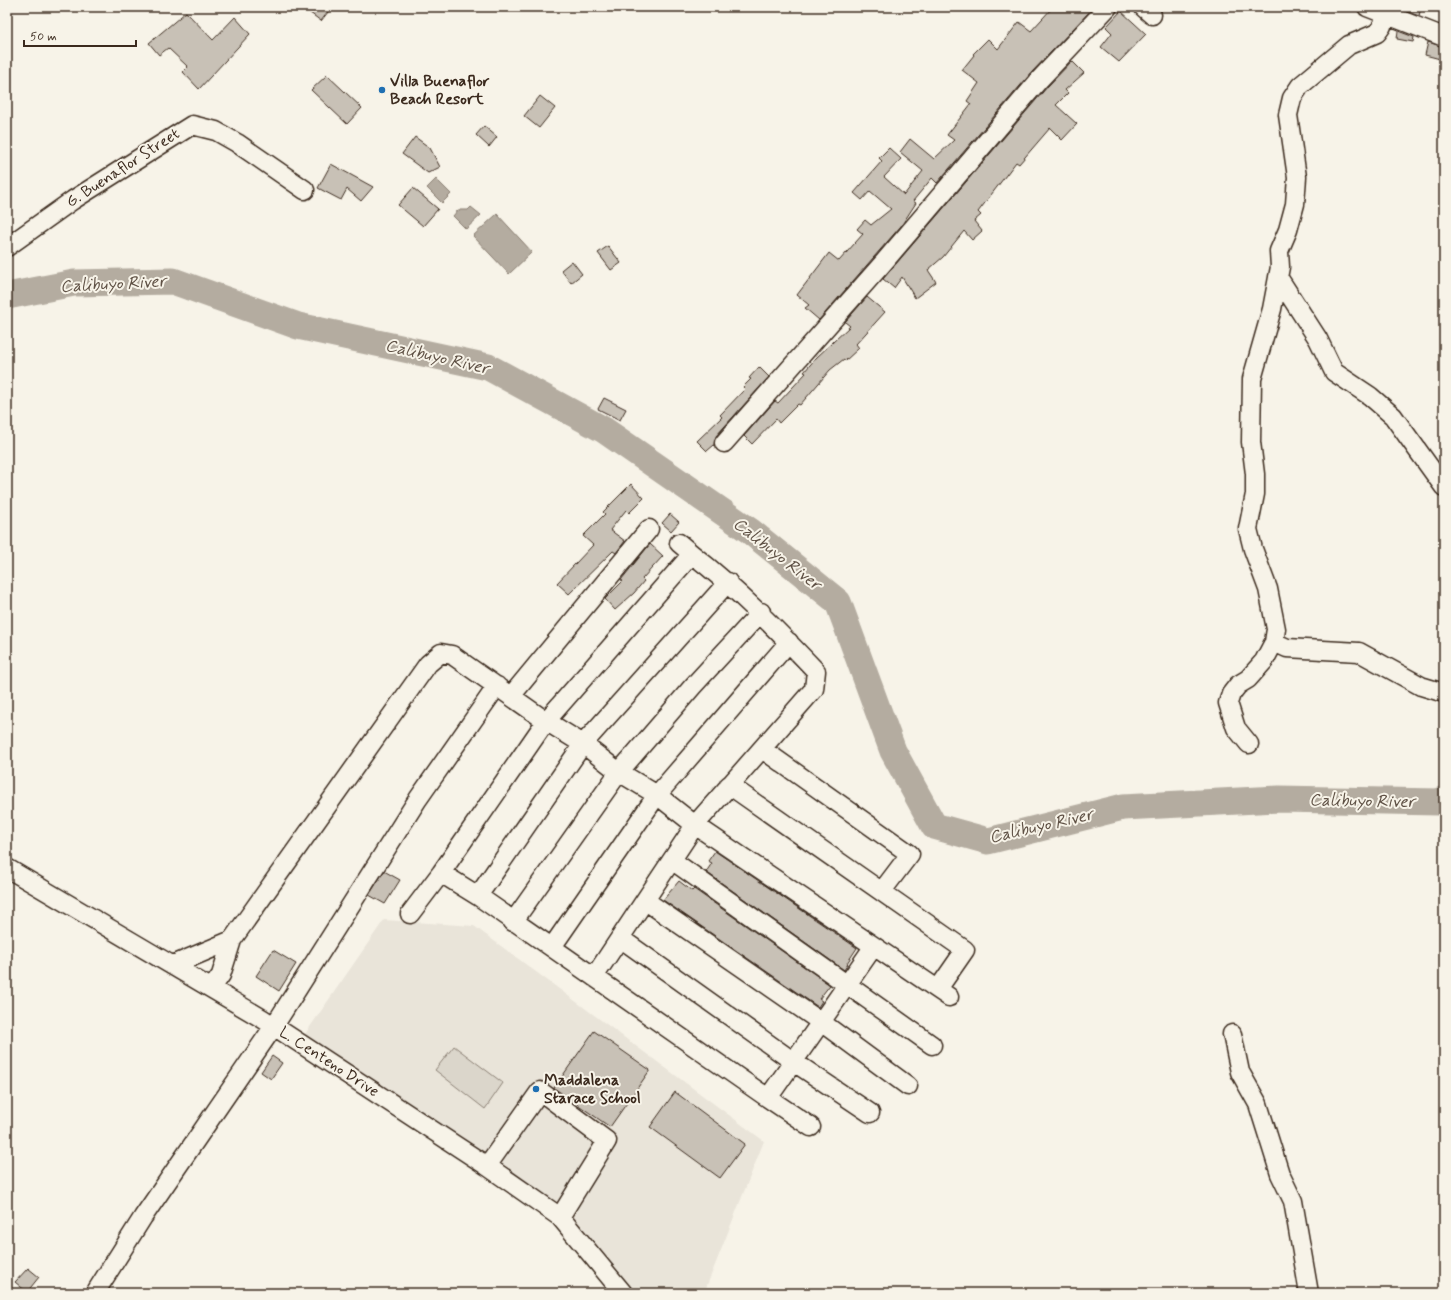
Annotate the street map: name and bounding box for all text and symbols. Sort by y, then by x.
scale bar [24,22,136,48]
text: 50 m [30,29,57,45]
place label: Villa Buenaflor Beach Resort [390,71,490,110]
marker: Villa Buenaflor Beach Resort [377,85,387,95]
street label: G. Buenaflor Street [62,123,184,213]
water label: Calibuyo River [60,270,169,298]
water label: Calibuyo River [383,334,494,380]
water label: Calibuyo River [729,513,828,597]
water label: Calibuyo River [1309,789,1418,813]
water label: Calibuyo River [987,803,1098,849]
street label: L. Centeno Drive [275,1022,383,1102]
place label: Maddalena Starace School [544,1070,641,1109]
marker: Maddalena Starace School [531,1084,541,1094]

